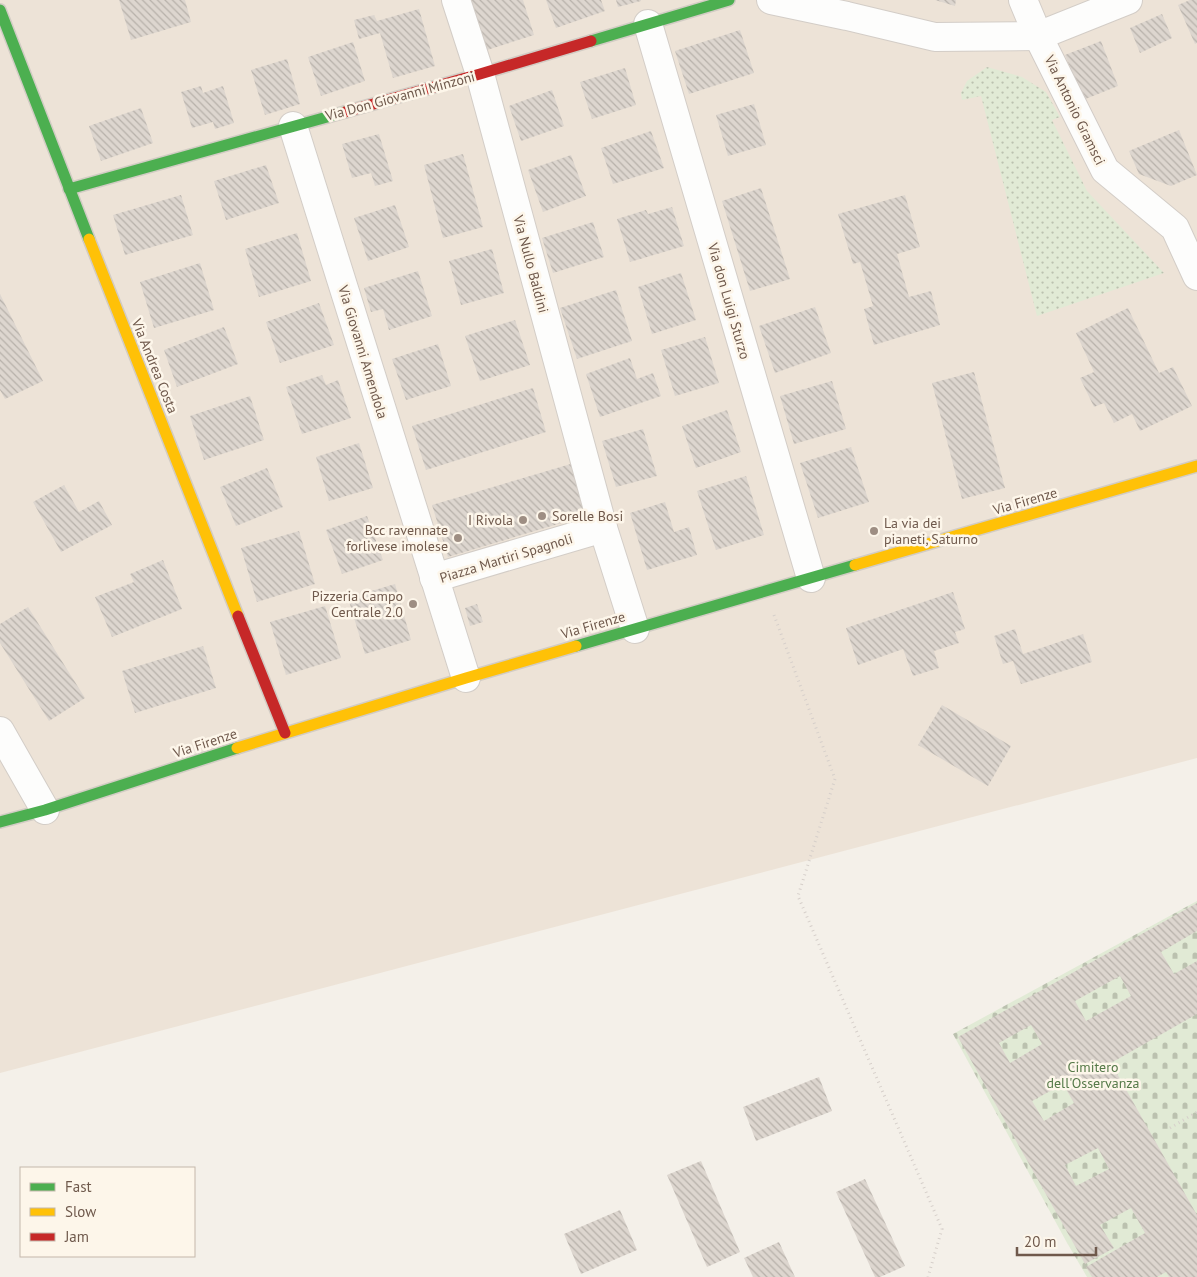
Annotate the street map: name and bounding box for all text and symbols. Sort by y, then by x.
street label: Via Antonio Gramsci [1040,51,1109,168]
street label: Via Don Giovanni Minzoni [322,67,477,125]
street label: Via Nullo Baldini [509,212,553,315]
street label: Via don Luigi Sturzo [704,240,754,361]
street label: Via Giovanni Amendola [334,282,392,421]
street label: Via Andrea Costa [127,315,182,416]
street label: Via Firenze [990,483,1059,519]
place label: Sorelle Bosi [552,507,623,525]
marker: Sorelle Bosi [536,510,548,522]
place label: I Rivola [468,511,513,529]
marker: I Rivola [517,514,529,526]
place label: La via dei pianeti, Saturno [884,514,978,548]
place label: Bcc ravennate forlivese imolese [346,521,448,555]
marker: La via dei pianeti, Saturno [868,525,880,537]
street label: Piazza Martiri Spagnoli [437,529,575,587]
marker: Bcc ravennate forlivese imolese [452,532,464,544]
place label: Pizzeria Campo Centrale 2.0 [312,587,403,621]
marker: Pizzeria Campo Centrale 2.0 [407,598,419,610]
street label: Via Firenze [558,607,627,643]
street label: Via Firenze [170,724,239,762]
park label: Cimitero dell'Osservanza [1046,1058,1140,1092]
legend [20,1167,195,1257]
text: Fast [65,1177,92,1196]
text: Slow [65,1202,96,1221]
scale bar [1017,1224,1096,1256]
text: Jam [64,1227,89,1246]
text: 20 m [1024,1232,1057,1251]

